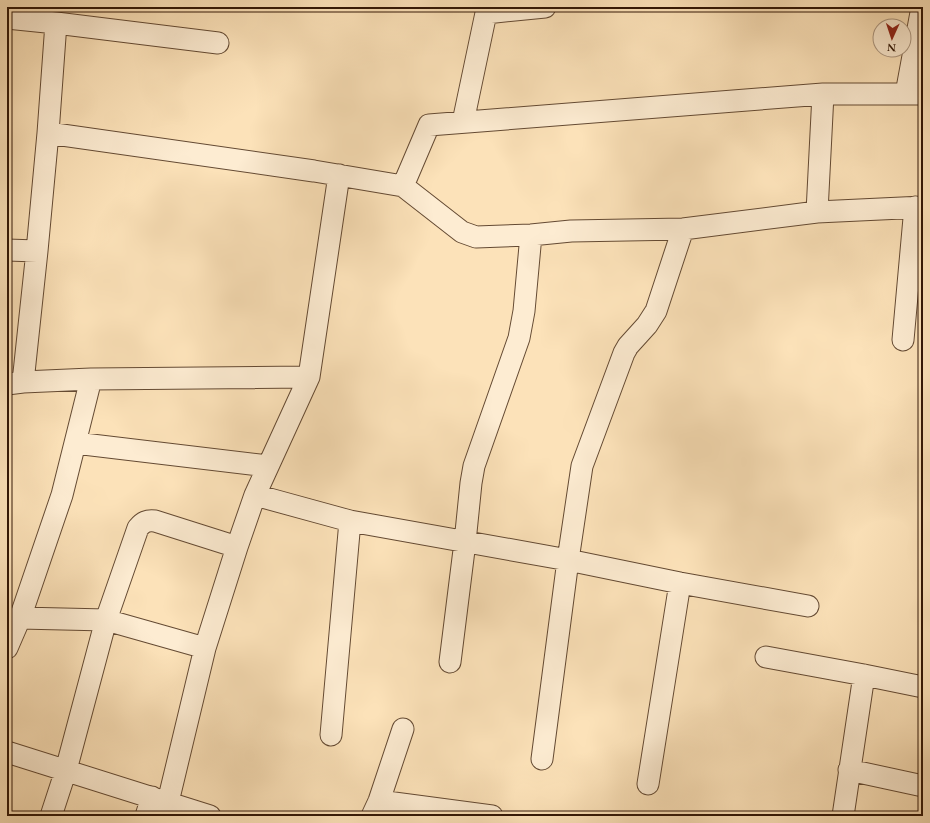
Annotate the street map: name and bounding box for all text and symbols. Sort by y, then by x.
north arrow [872,18,912,58]
text: N [887,41,896,55]

